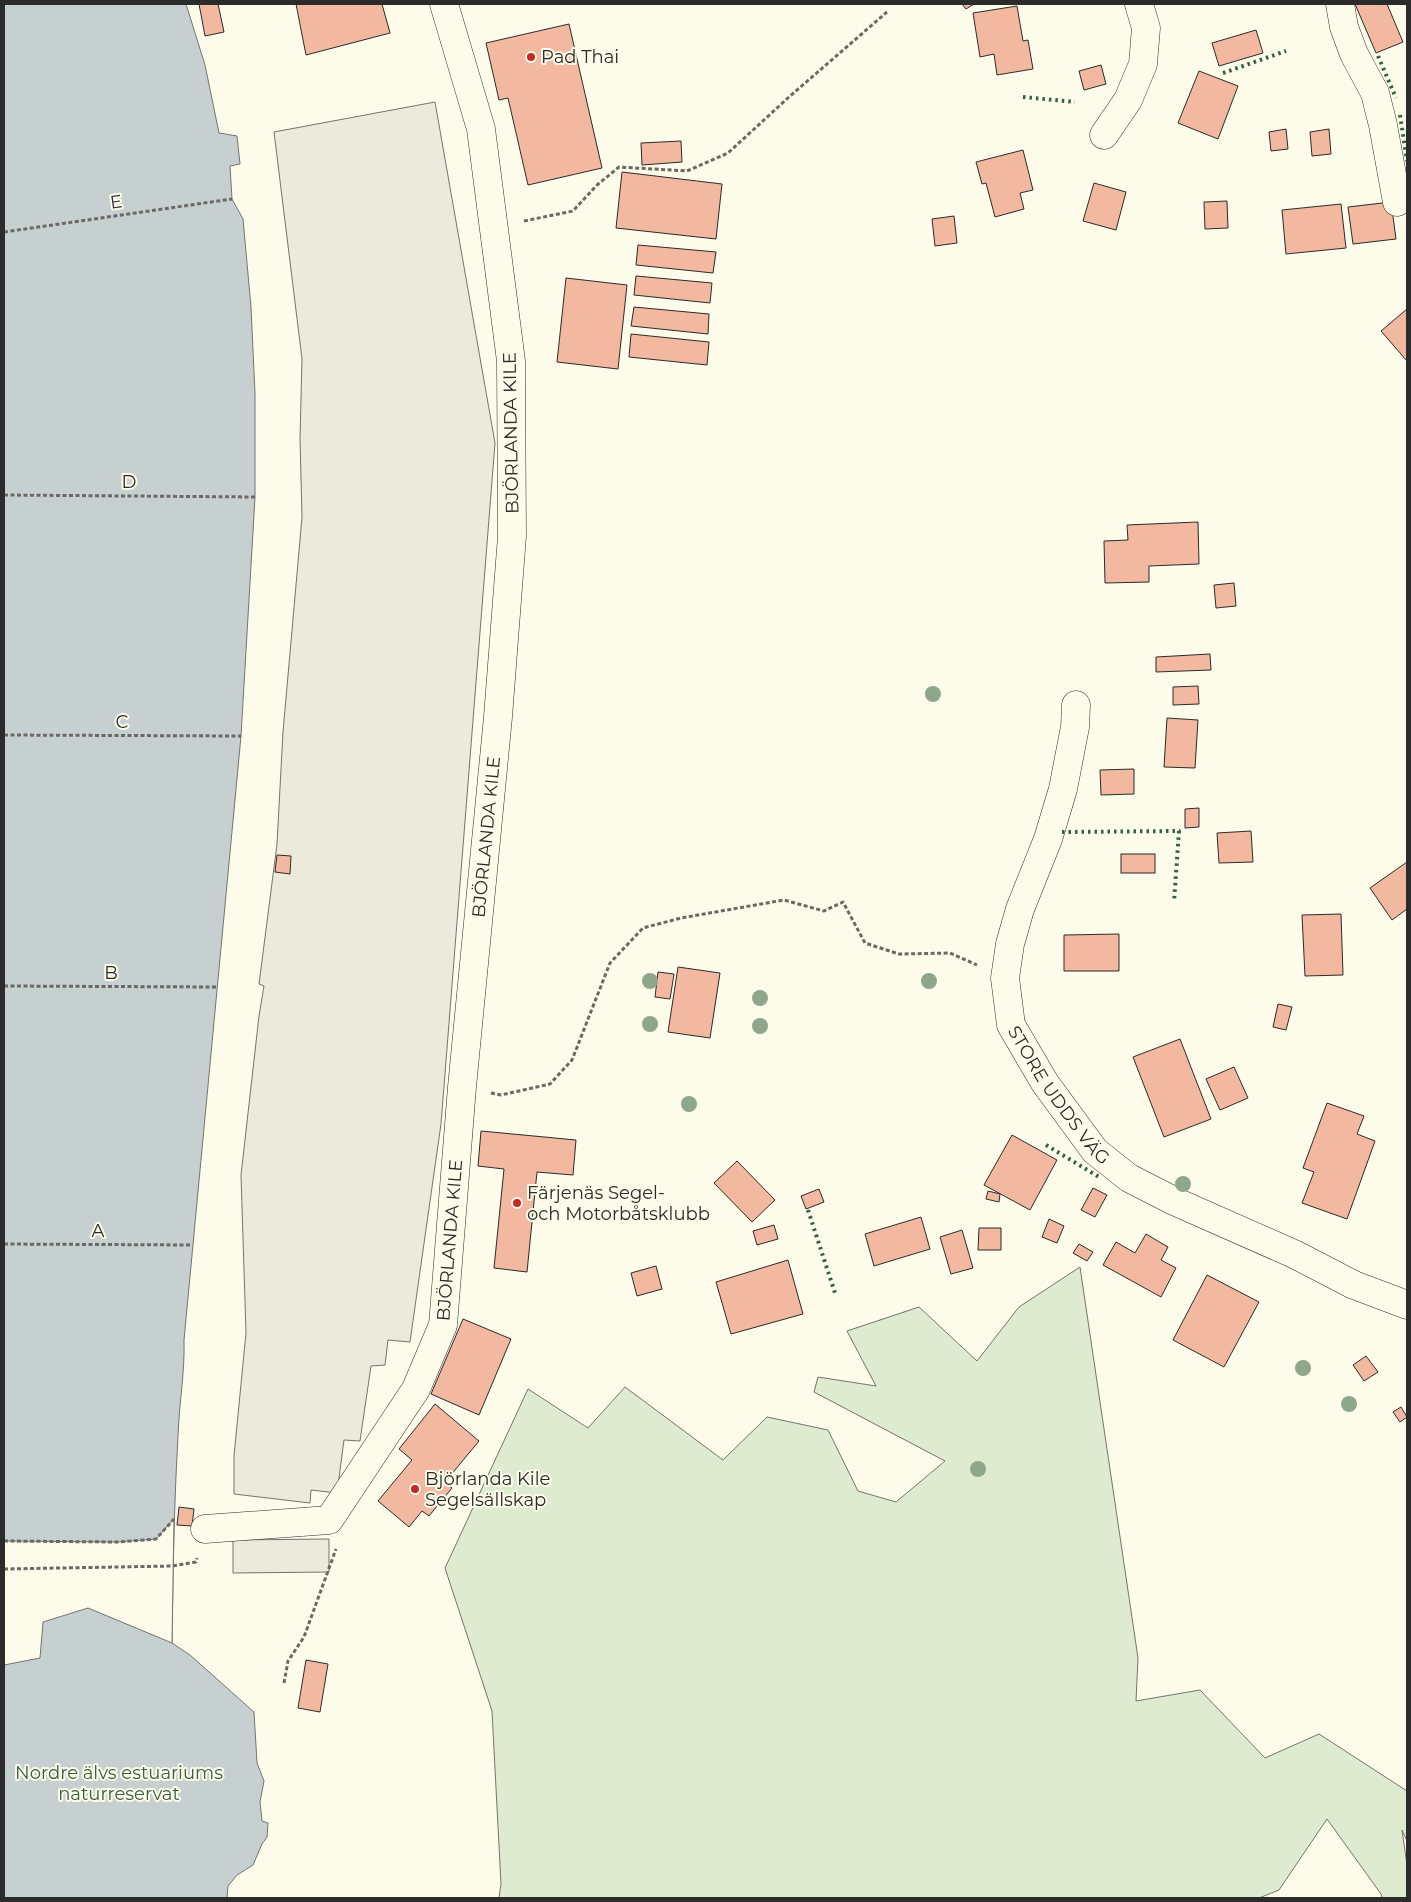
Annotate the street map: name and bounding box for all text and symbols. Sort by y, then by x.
place label: Pad Thai [541,46,619,68]
marker: Pad Thai [525,51,537,63]
street label: E [109,190,123,214]
street label: BJÖRLANDA KILE [499,352,523,514]
street label: D [122,471,136,493]
street label: C [116,711,129,733]
street label: BJÖRLANDA KILE [468,755,505,919]
street label: B [104,962,118,984]
street label: STORE UDDS VÄG [1003,1022,1114,1169]
street label: BJÖRLANDA KILE [432,1159,467,1322]
place label: Färjenäs Segel- och Motorbåtsklubb [527,1182,710,1225]
marker: Färjenäs Segel- och Motorbåtsklubb [511,1197,523,1209]
street label: A [92,1220,105,1242]
place label: Björlanda Kile Segelsällskap [425,1468,551,1511]
marker: Björlanda Kile Segelsällskap [409,1483,421,1495]
park label: Nordre älvs estuariums naturreservat [15,1762,223,1805]

